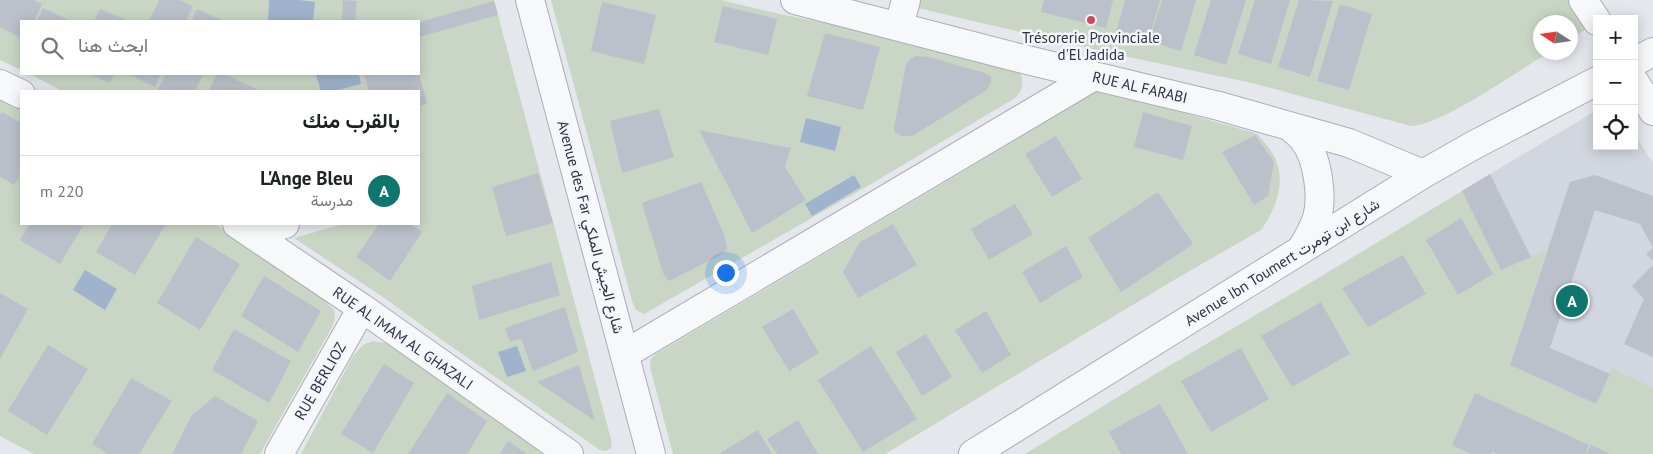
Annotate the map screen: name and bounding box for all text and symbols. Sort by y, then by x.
marker: Trésorerie Provinciale d'El Jadida [1085,14,1097,26]
north arrow [1533,15,1578,60]
map controls [1593,15,1638,150]
button: + [1593,15,1638,60]
search box [20,20,420,75]
place label: Trésorerie Provinciale d'El Jadida [1022,28,1160,64]
text: ابحث هنا [78,33,148,57]
icon: search [38,34,66,62]
button: − [1593,60,1638,105]
street label: RUE AL FARABI [1091,67,1189,107]
button: locate [1593,105,1638,150]
text: بالقرب منك [302,107,400,134]
street label: Avenue des Far شارع الجيش الملكي [549,118,629,337]
text: L'Ange Bleu [260,166,353,190]
text: 220 m [40,181,83,201]
text: A [379,181,389,201]
text: مدرسة [311,190,353,210]
street label: Avenue Ibn Toumert شارع ابن تومرت [1181,194,1384,332]
your location [713,260,739,286]
street label: RUE AL IMAM AL GHAZALI [329,282,477,394]
pin: A [1556,282,1588,320]
street label: RUE BERLIOZ [290,339,350,423]

